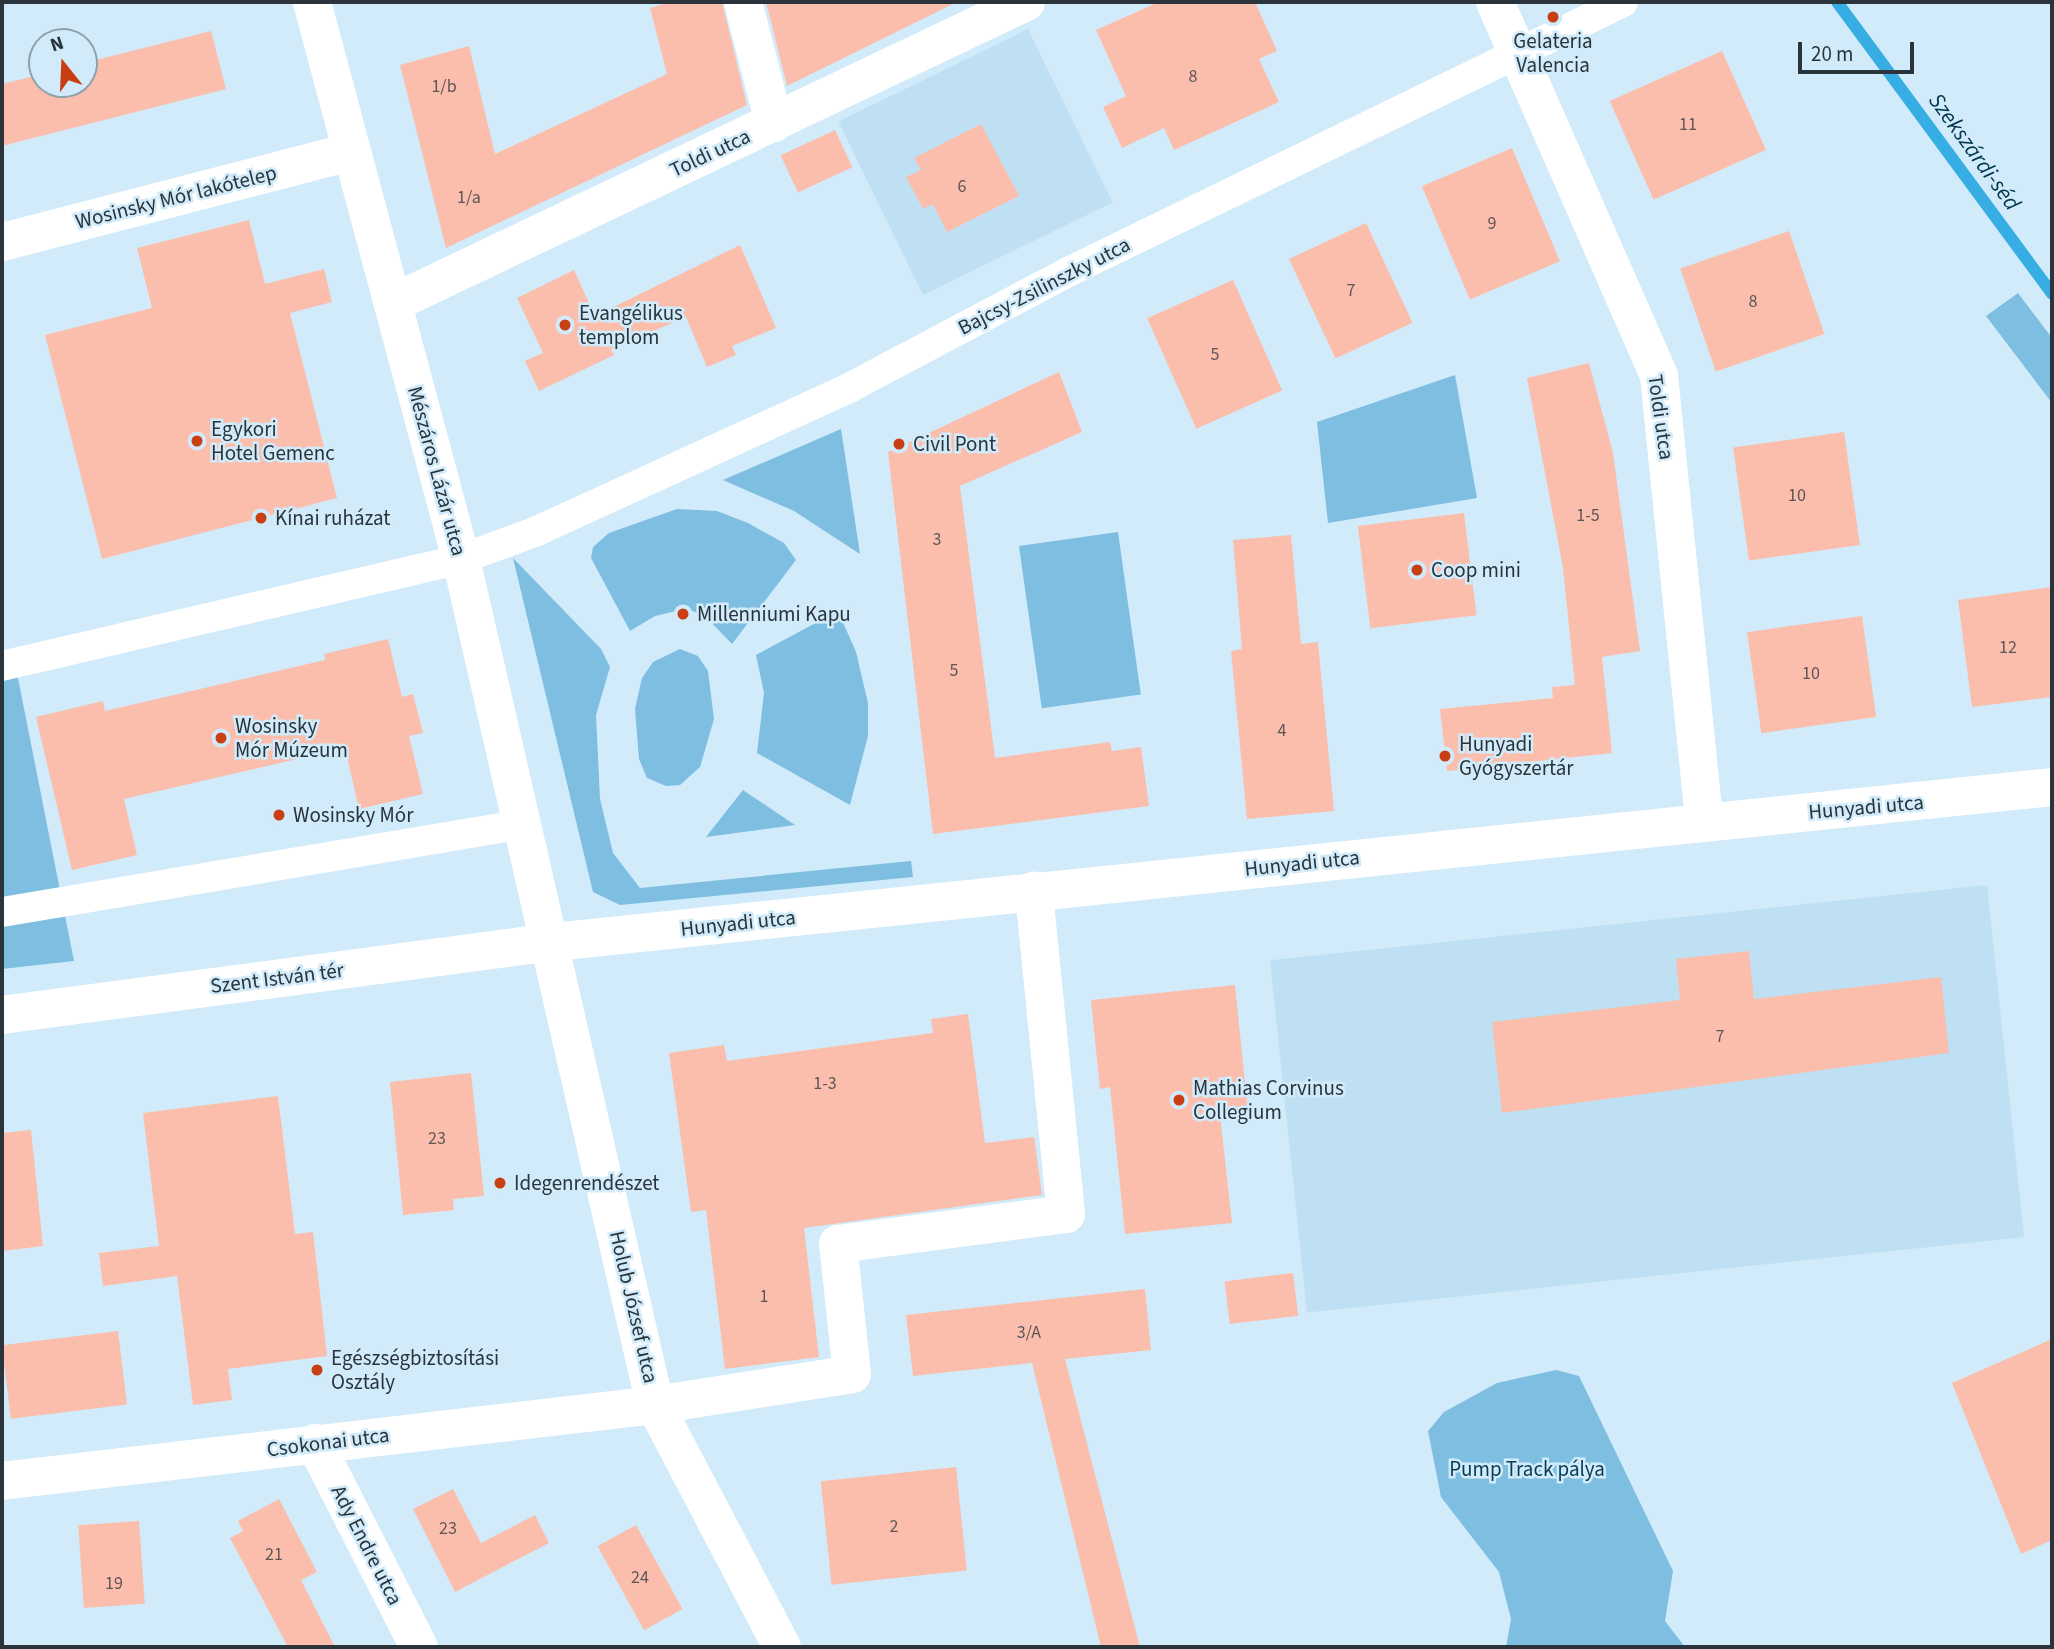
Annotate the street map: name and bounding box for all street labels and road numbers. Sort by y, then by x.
street label: Toldi utca [666,123,754,183]
street label: Wosinsky Mór lakótelep [73,160,279,234]
street label: Bajcsy-Zsilinszky utca [954,232,1134,340]
street label: Toldi utca [1643,373,1679,461]
street label: Mészáros Lázár utca [402,383,472,559]
street label: Hunyadi utca [1807,789,1925,825]
street label: Hunyadi utca [1243,844,1361,882]
street label: Hunyadi utca [679,904,797,942]
street label: Szent István tér [209,957,345,999]
street label: Holub József utca [604,1228,664,1386]
street label: Csokonai utca [265,1422,391,1462]
street label: Ady Endre utca [326,1481,408,1609]

